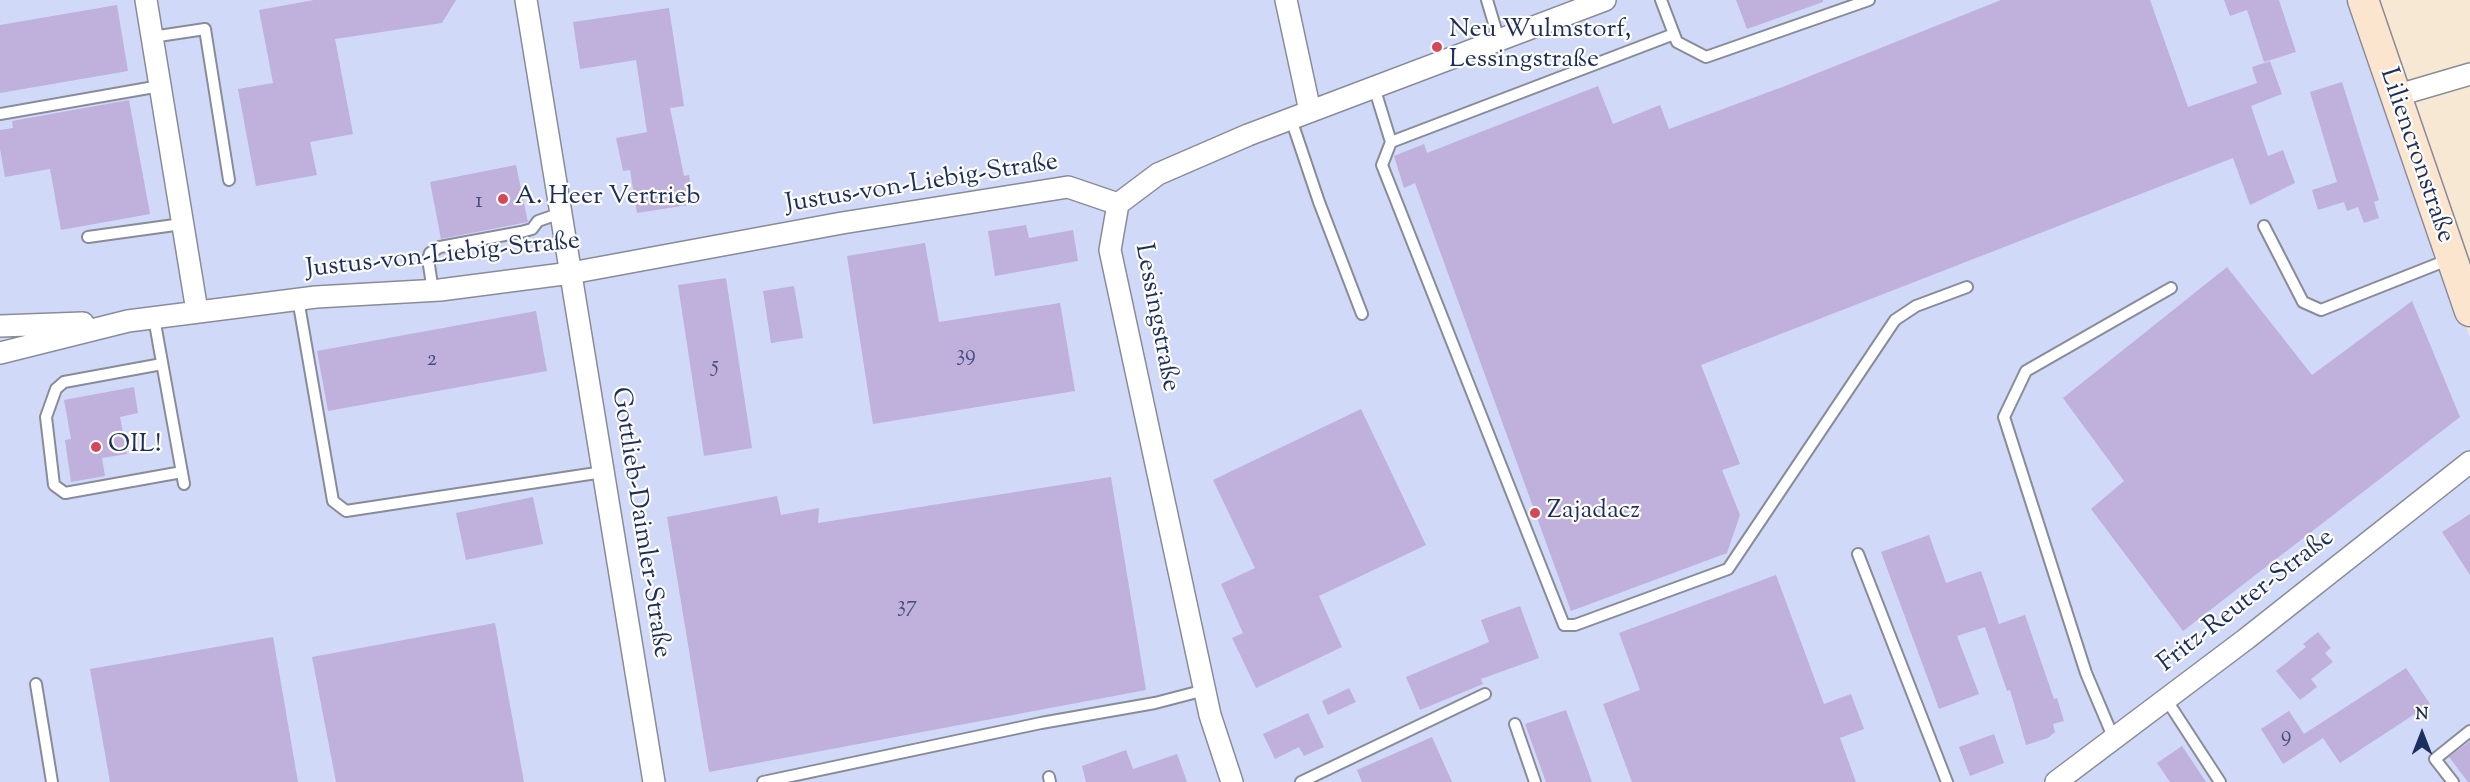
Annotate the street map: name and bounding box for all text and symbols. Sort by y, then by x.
place label: Neu Wulmstorf, Lessingstraße [1449,16,1631,77]
marker: Neu Wulmstorf, Lessingstraße [1430,40,1444,54]
street label: Liliencronstraße [2371,65,2459,247]
street label: Justus-von-Liebig-Straße [783,148,1061,222]
place label: A. Heer Vertrieb [515,183,701,215]
house number: 1 [475,190,483,216]
marker: A. Heer Vertrieb [496,192,510,206]
street label: Justus-von-Liebig-Straße [304,227,582,287]
street label: Lessingstraße [1125,241,1185,395]
house number: 39 [956,343,976,369]
house number: 2 [427,348,437,374]
house number: 5 [711,354,719,380]
street label: Gottlieb-Daimler-Straße [602,385,676,661]
place label: OIL! [108,431,162,463]
marker: OIL! [89,440,103,454]
place label: Zajadacz [1547,497,1640,529]
marker: Zajadacz [1528,506,1542,520]
street label: Fritz-Reuter-Straße [2153,523,2341,681]
house number: 37 [897,594,917,620]
north arrow [2392,704,2452,764]
text: N [2416,704,2428,727]
house number: 9 [2281,724,2291,750]

